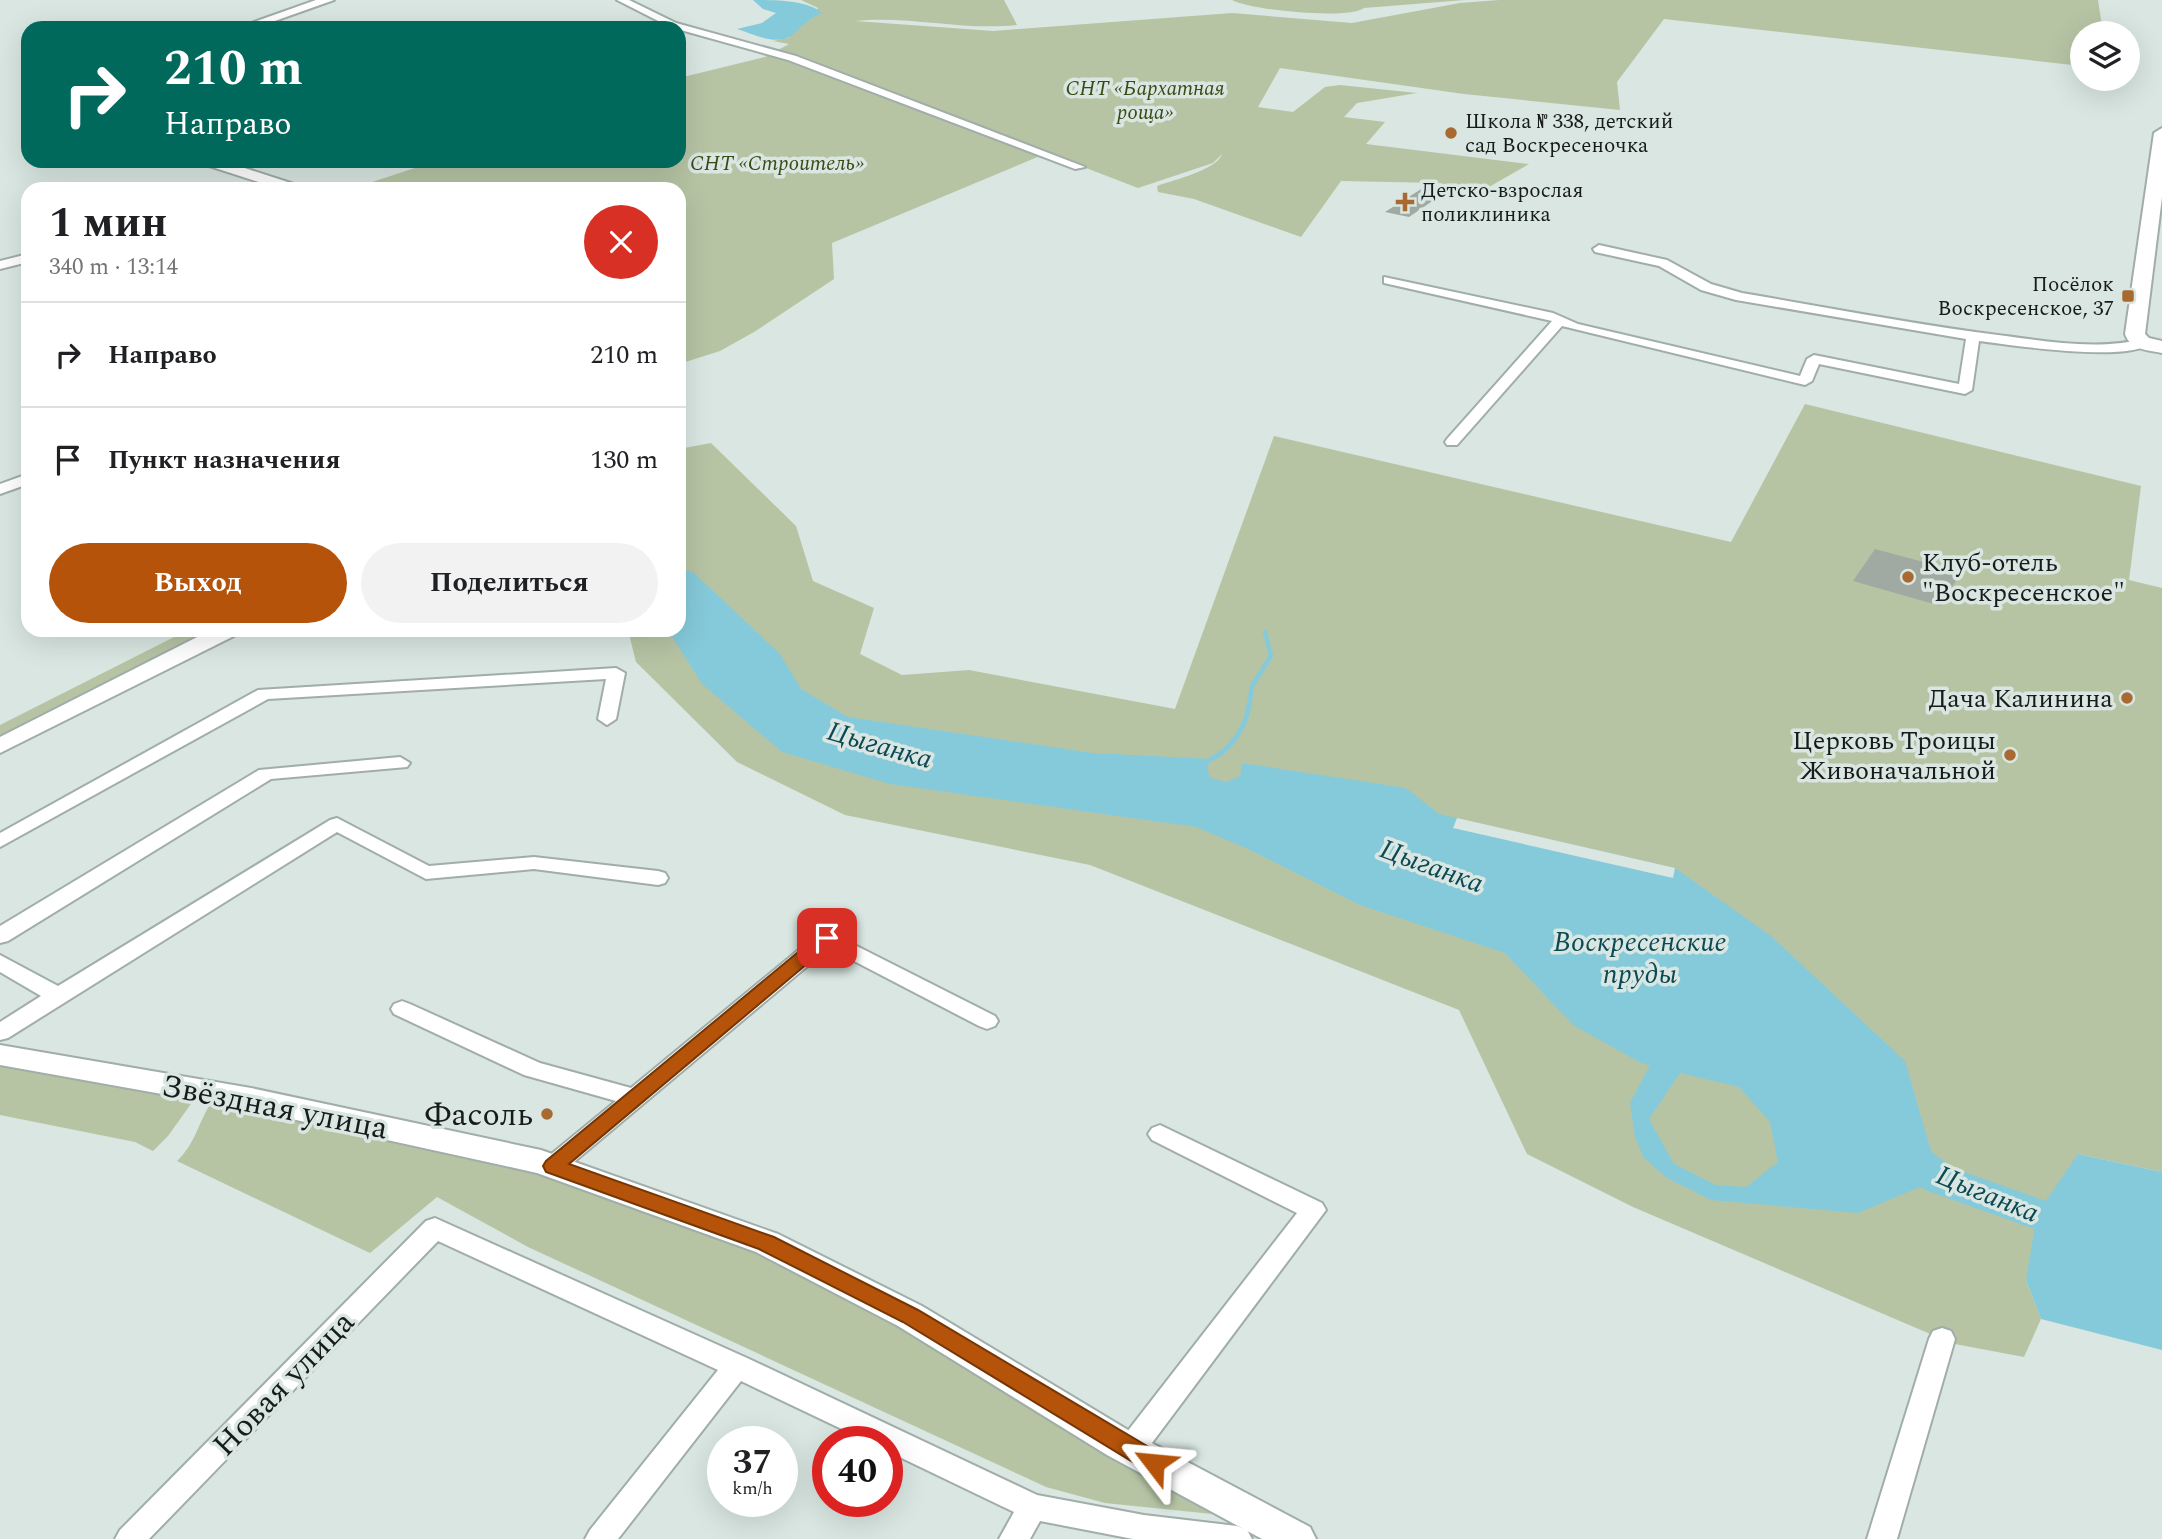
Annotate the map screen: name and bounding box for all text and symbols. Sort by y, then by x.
map controls [2070,21,2140,91]
button: layers [2070,21,2140,91]
text: 210 m [164,32,303,107]
icon: right [49,49,140,140]
park label: СНТ «Бархатная роща» [1065,73,1225,129]
text: Направо [164,100,291,149]
place label: Школа № 338, детский сад Воскресеночка [1465,106,1673,162]
marker: Школа № 338, детский сад Воскресеночка [1443,125,1459,141]
park label: СНТ «Строитель» [690,148,864,180]
place label: Детско-взрослая поликлиника [1421,175,1584,231]
text: 1 мин [49,192,167,255]
marker: Детско-взрослая поликлиника [1395,192,1415,212]
button: close [584,205,658,279]
text: 340 m · 13:14 [49,250,178,285]
place label: Посёлок Воскресенское, 37 [1938,269,2114,325]
marker: Посёлок Воскресенское, 37 [2120,288,2136,304]
text: Направо [108,335,217,375]
text: 210 m [590,335,658,375]
icon: right [49,336,87,374]
text: Пункт назначения [108,440,341,480]
text: 130 m [590,440,658,480]
icon: arrive [49,441,87,479]
button: Выход [49,543,347,623]
button: Поделиться [361,543,658,623]
place label: Клуб-отель "Воскресенское" [1922,543,2125,613]
marker: Клуб-отель "Воскресенское" [1900,569,1916,585]
place label: Дача Калинина [1928,679,2113,719]
marker: Дача Калинина [2119,690,2135,706]
water label: Цыганка [822,710,937,781]
place label: Церковь Троицы Живоначальной [1792,721,1996,791]
marker: Церковь Троицы Живоначальной [2002,747,2018,763]
water label: Цыганка [1373,828,1490,905]
pin [797,908,857,968]
icon: arrive [808,919,846,957]
water label: Воскресенские пруды [1553,921,1727,996]
street label: Звёздная улица [157,1062,392,1153]
place label: Фасоль [424,1091,533,1140]
marker: Фасоль [539,1106,555,1122]
water label: Цыганка [1929,1154,2045,1235]
street label: Новая улица [201,1299,367,1468]
speed limit sign: 40 [812,1426,903,1517]
position arrow [1117,1426,1191,1500]
text: 37 [733,1436,772,1489]
text: km/h [732,1475,773,1502]

